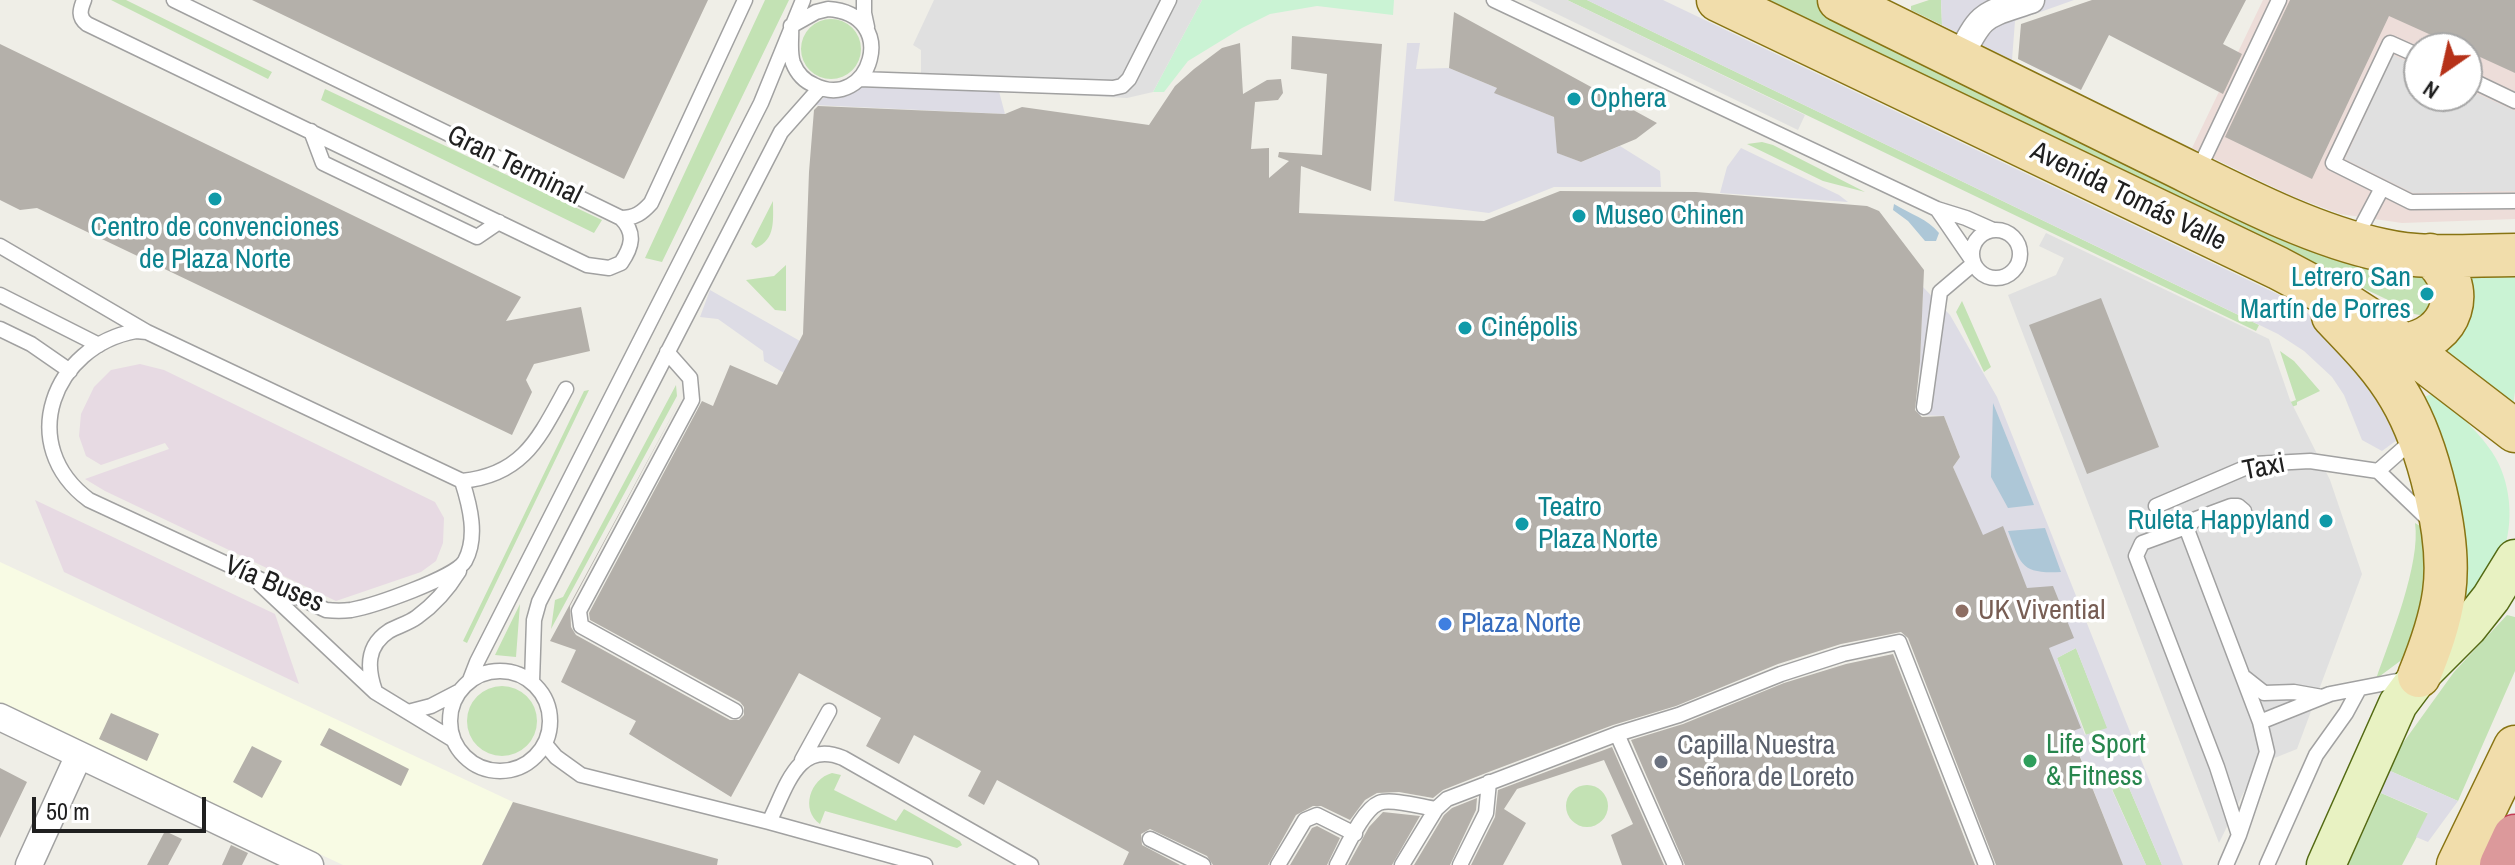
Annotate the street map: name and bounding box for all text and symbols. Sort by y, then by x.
north arrow [2403,32,2483,112]
text: N [2417,74,2444,106]
place label: Ophera [1590,82,1667,116]
marker: Ophera [1565,90,1583,108]
street label: Gran Terminal [441,119,587,213]
street label: Avenida Tomás Valle [2025,135,2231,259]
marker: Centro de convenciones de Plaza Norte [206,190,224,208]
place label: Museo Chinen [1595,199,1744,233]
marker: Museo Chinen [1570,207,1588,225]
place label: Centro de convenciones de Plaza Norte [91,211,339,277]
place label: Letrero San Martín de Porres [2240,261,2411,327]
marker: Letrero San Martín de Porres [2418,285,2436,303]
place label: Cinépolis [1481,311,1578,345]
marker: Cinépolis [1456,319,1474,337]
street label: Taxi [2240,447,2288,489]
place label: Teatro Plaza Norte [1538,491,1658,557]
place label: Ruleta Happyland [2127,504,2310,538]
marker: Ruleta Happyland [2317,512,2335,530]
marker: Teatro Plaza Norte [1513,515,1531,533]
street label: Vía Buses [219,549,329,621]
place label: UK Vivential [1978,594,2105,628]
marker: UK Vivential [1953,602,1971,620]
place label: Plaza Norte [1461,607,1581,641]
marker: Plaza Norte [1436,615,1454,633]
place label: Life Sport & Fitness [2046,728,2146,794]
place label: Capilla Nuestra Señora de Loreto [1677,729,1854,795]
marker: Life Sport & Fitness [2021,752,2039,770]
marker: Capilla Nuestra Señora de Loreto [1652,753,1670,771]
scale bar [36,781,210,831]
text: 50 m [46,795,90,827]

